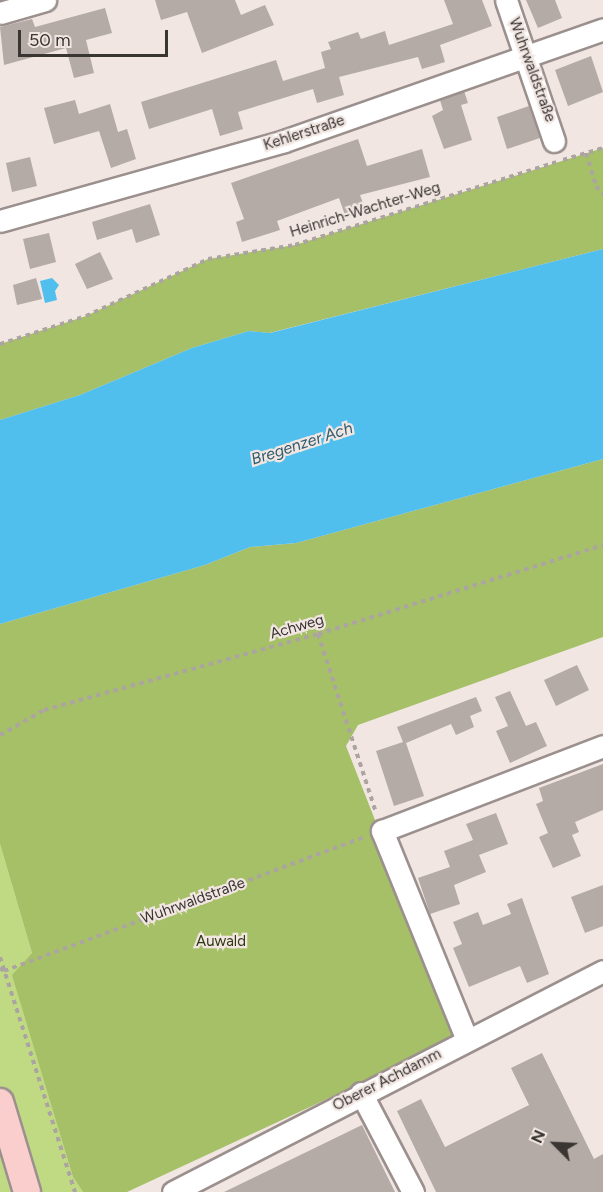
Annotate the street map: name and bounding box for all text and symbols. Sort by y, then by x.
street label: Wuhrwaldstraße [505,15,559,125]
scale bar [21,18,171,56]
text: 50 m [29,29,71,51]
street label: Kehlerstraße [261,111,347,155]
street label: Heinrich-Wachter-Weg [288,179,442,241]
water label: Bregenzer Ach [249,419,355,469]
street label: Achweg [268,611,326,643]
street label: Wuhrwaldstraße [138,874,248,928]
park label: Auwald [196,933,246,951]
street label: Oberer Achdamm [330,1045,444,1115]
north arrow [525,1114,585,1174]
text: N [527,1127,549,1146]

